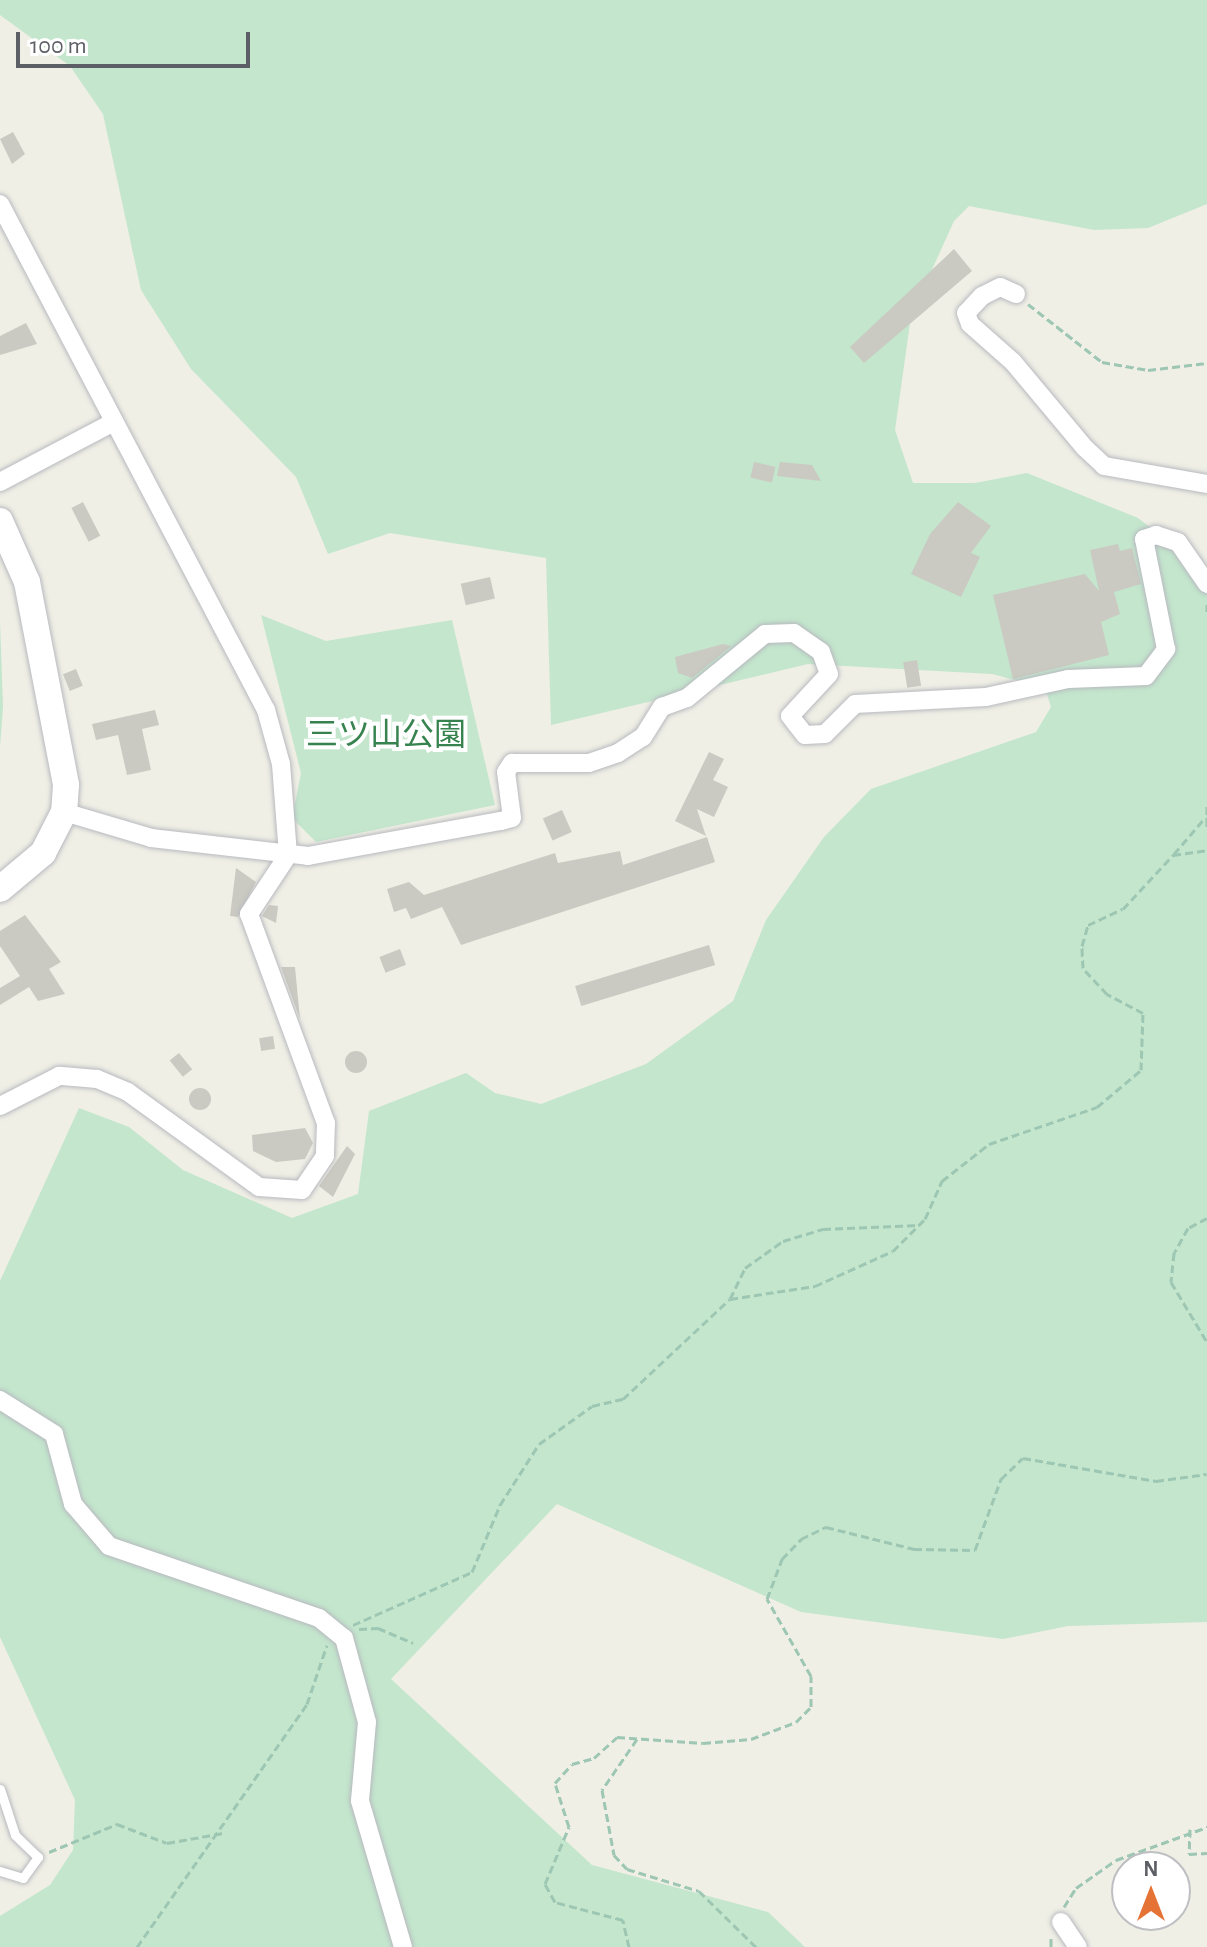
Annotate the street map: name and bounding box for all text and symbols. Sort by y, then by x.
scale bar [20,16,254,66]
text: 100 m [30,34,87,58]
park label: 三ツ山公園 [306,716,466,754]
north arrow [1111,1851,1191,1931]
text: N [1143,1858,1159,1880]

